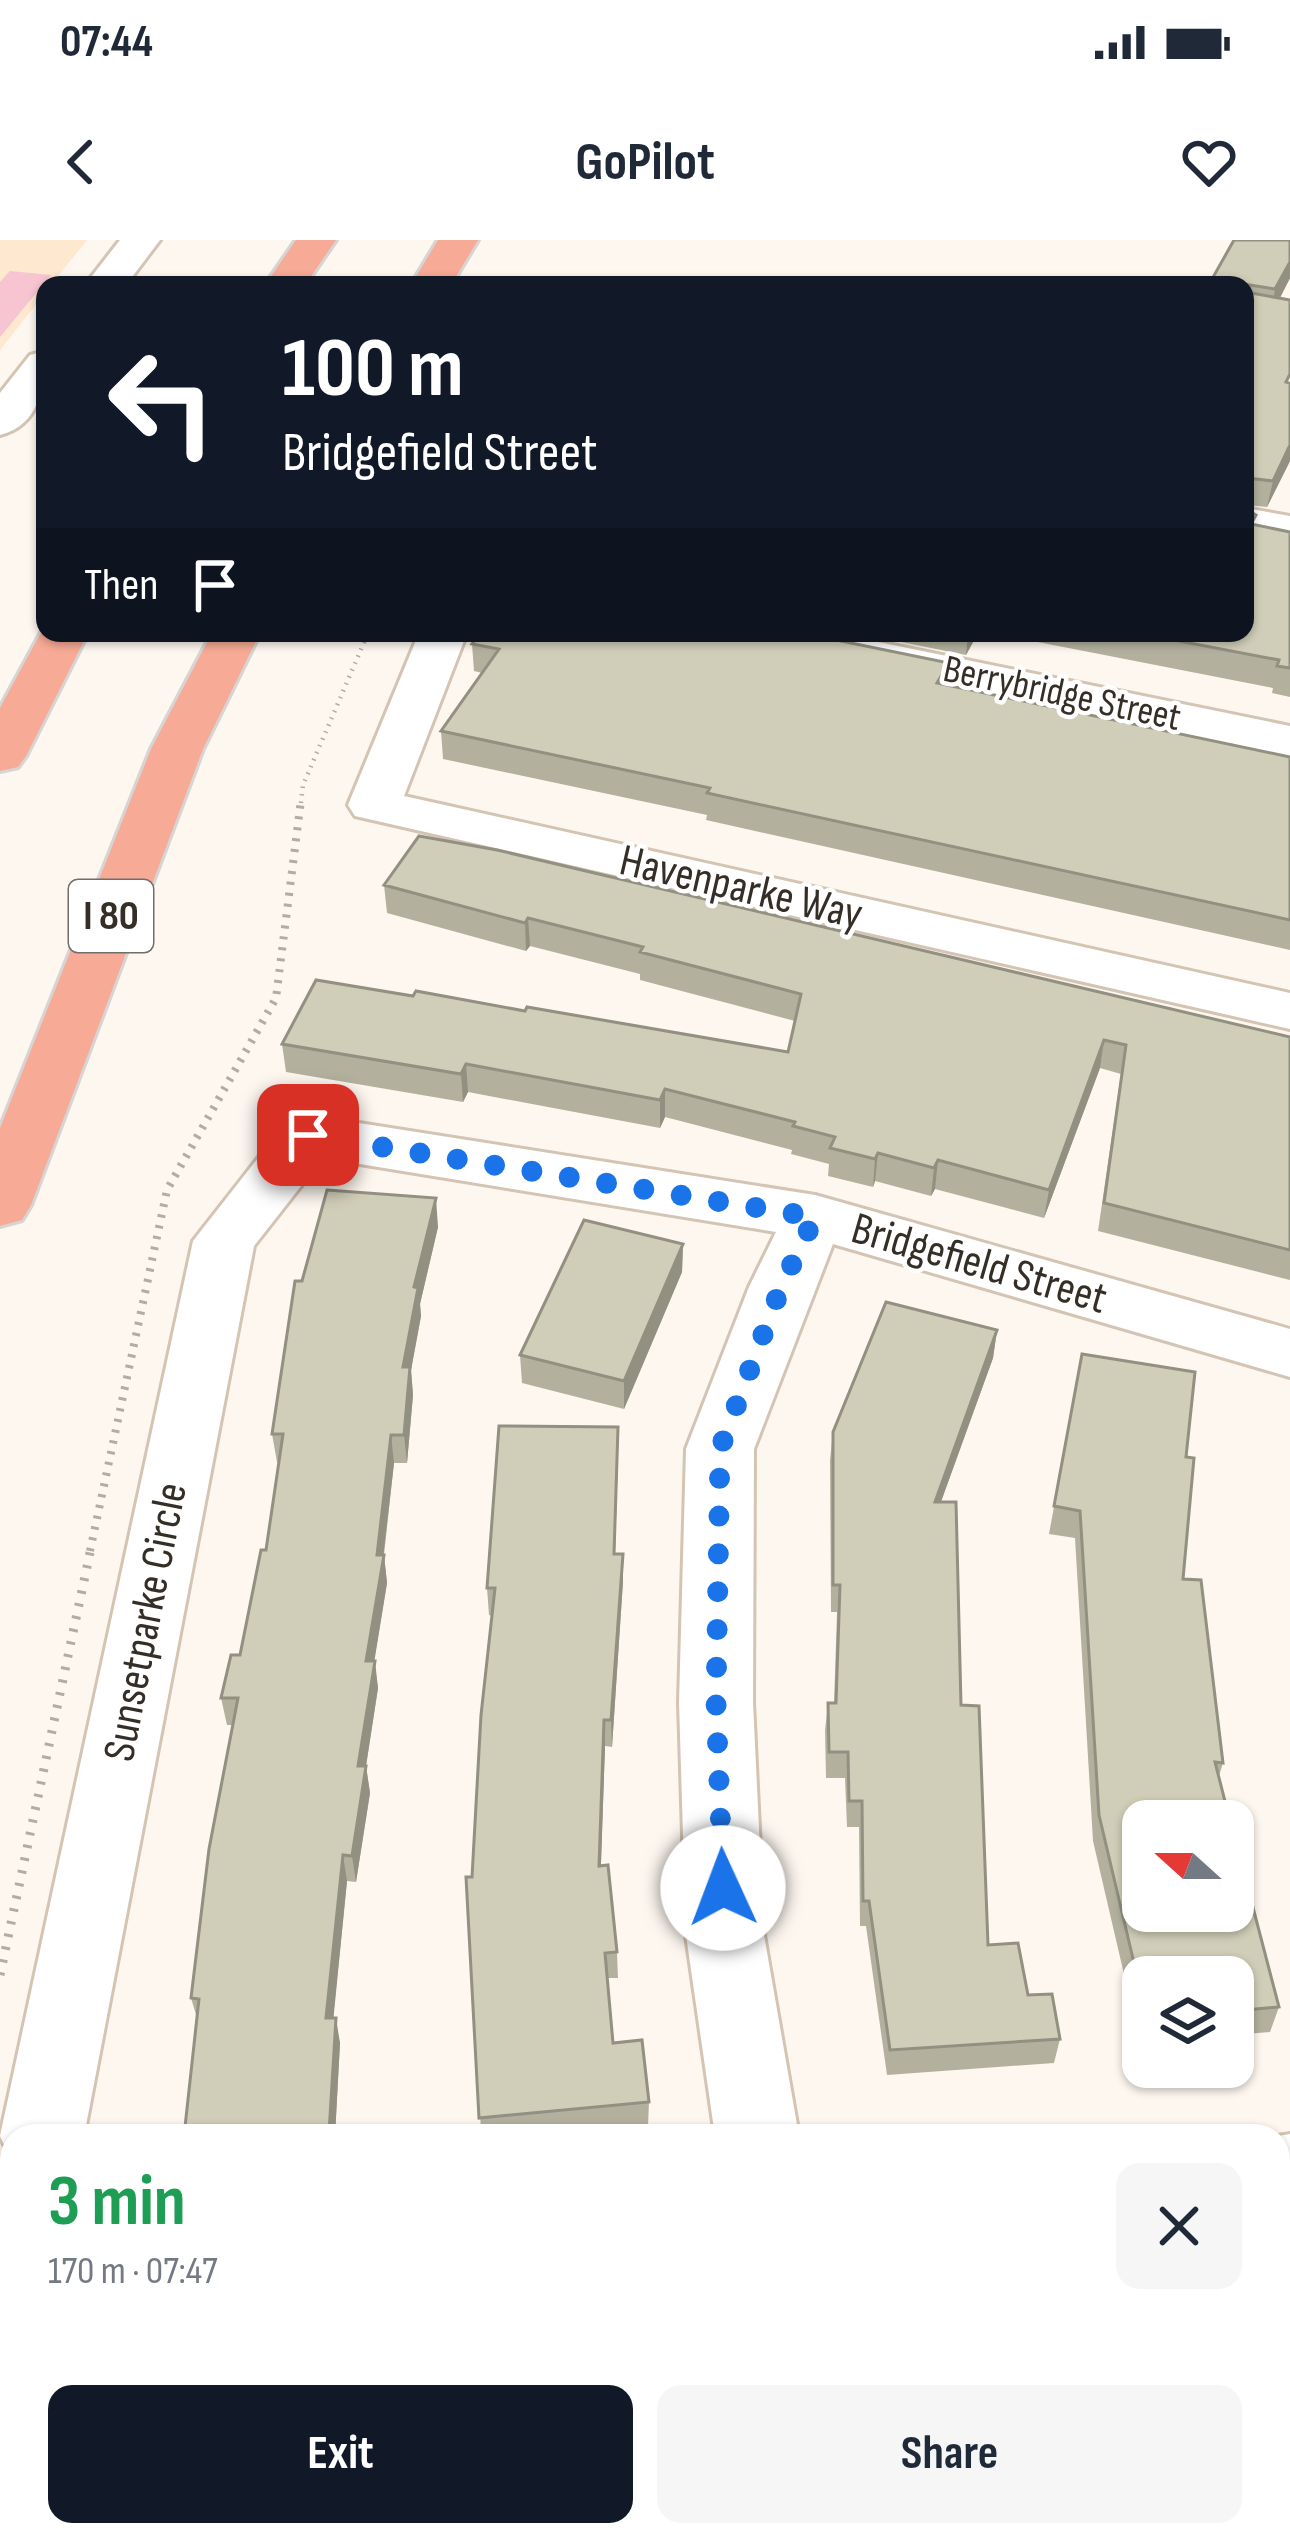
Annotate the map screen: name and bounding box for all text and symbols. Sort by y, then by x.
text: 07:44 [60,15,153,70]
icon: back [48,129,114,195]
icon: heart [1176,129,1242,195]
text: GoPilot [575,130,715,195]
text: 100 m [282,319,464,420]
icon: left [84,324,240,480]
text: Bridgefield Street [282,421,598,486]
icon: arrive [182,552,248,618]
text: Then [84,558,158,613]
street label: Berrybridge Street [939,646,1185,742]
street label: Havenparke Way [614,833,868,943]
road number: I 80 [69,880,153,952]
pin [257,1084,359,1186]
icon: arrive [275,1102,341,1168]
street label: Bridgefield Street [845,1201,1113,1327]
street label: Sunsetparke Circle [92,1478,200,1766]
north arrow [1122,1800,1254,1932]
map controls [1122,1800,1254,2088]
position arrow [660,1825,786,1951]
button: layers [1122,1956,1254,2088]
text: 3 min [48,2159,186,2246]
button: close [1116,2163,1242,2289]
text: 170 m · 07:47 [48,2248,218,2295]
button: Exit [48,2385,633,2523]
button: Share [657,2385,1242,2523]

